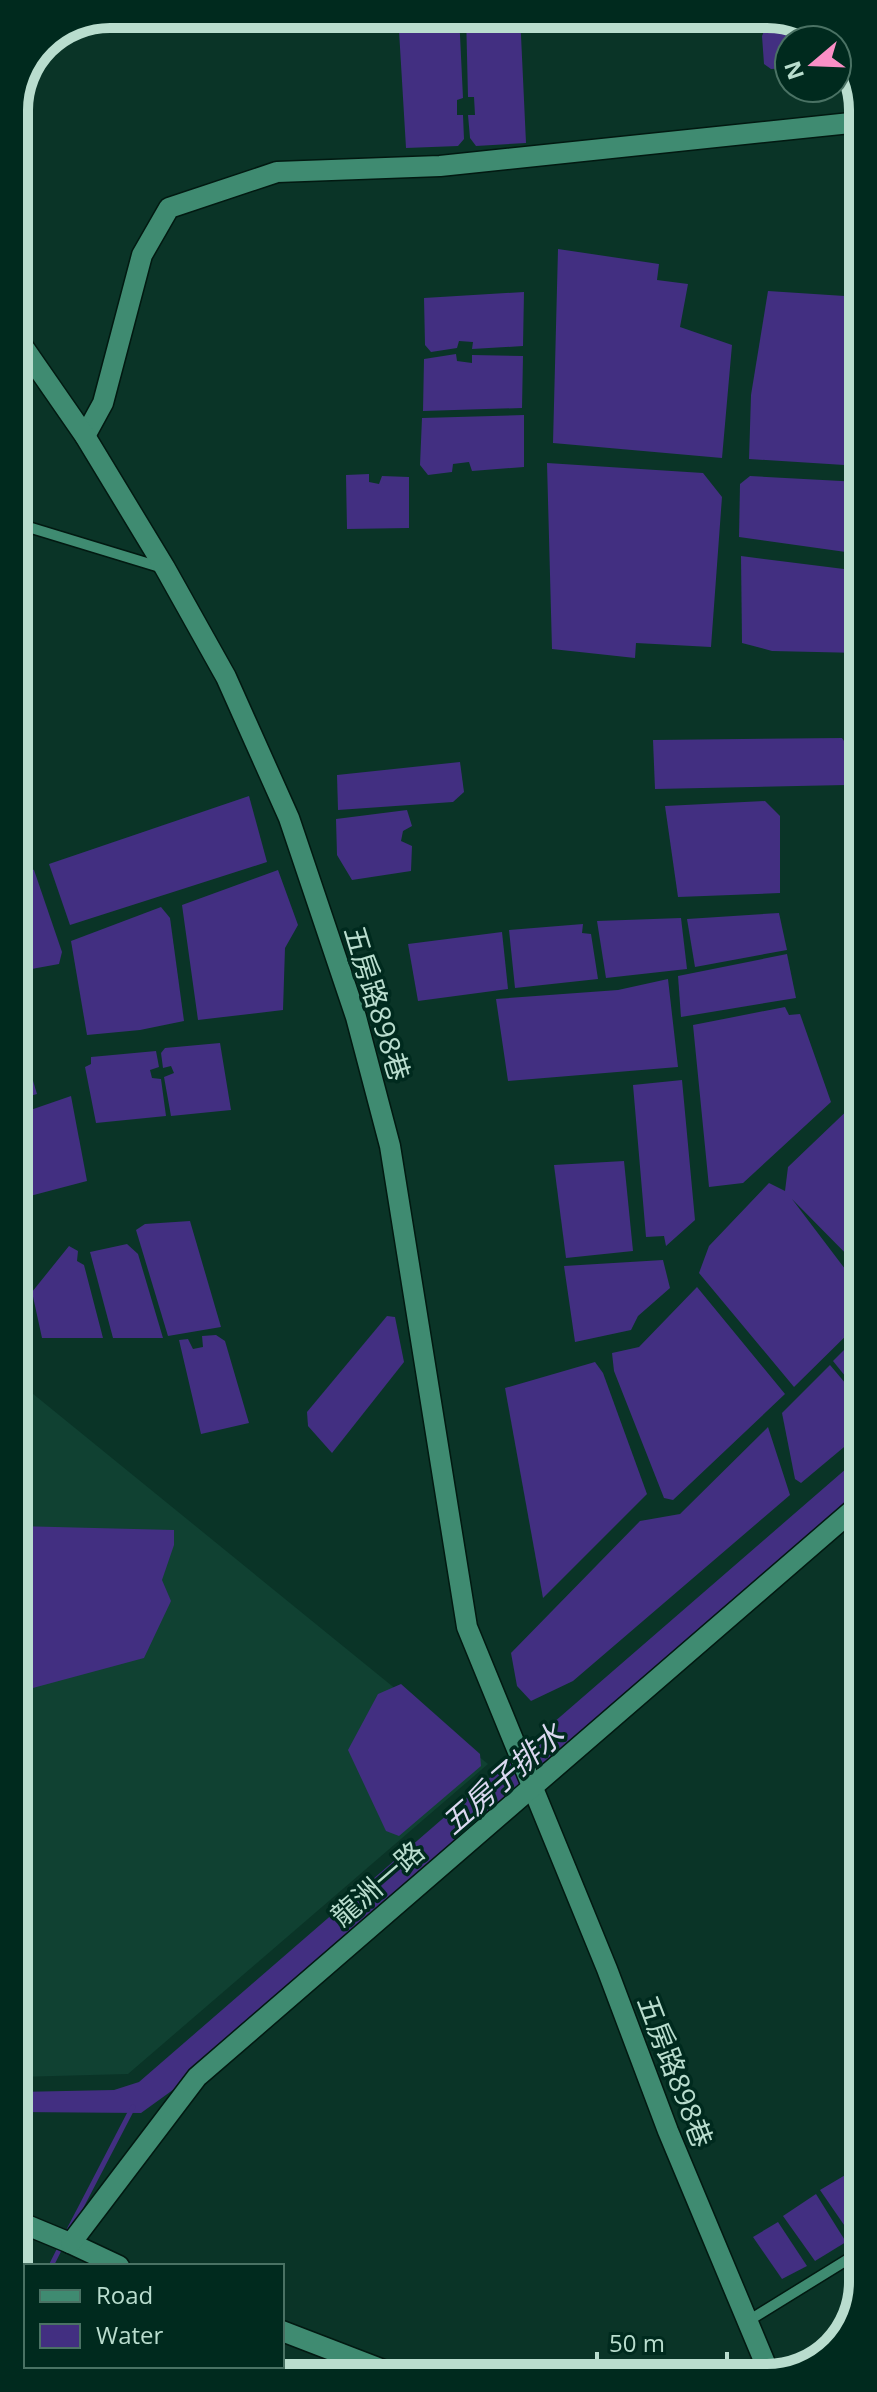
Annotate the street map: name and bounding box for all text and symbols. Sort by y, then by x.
north arrow [773,24,853,104]
text: N [776,57,810,84]
street label: 五房路898巷 [336,921,420,1085]
water label: 五房子排水 [432,1712,574,1843]
street label: 龍洲一路 [322,1832,432,1934]
street label: 五房路898巷 [630,1989,722,2153]
legend [24,2264,284,2368]
text: Road [96,2278,153,2311]
scale bar [597,2316,727,2366]
text: Water [96,2318,164,2351]
text: 50 m [609,2326,665,2359]

